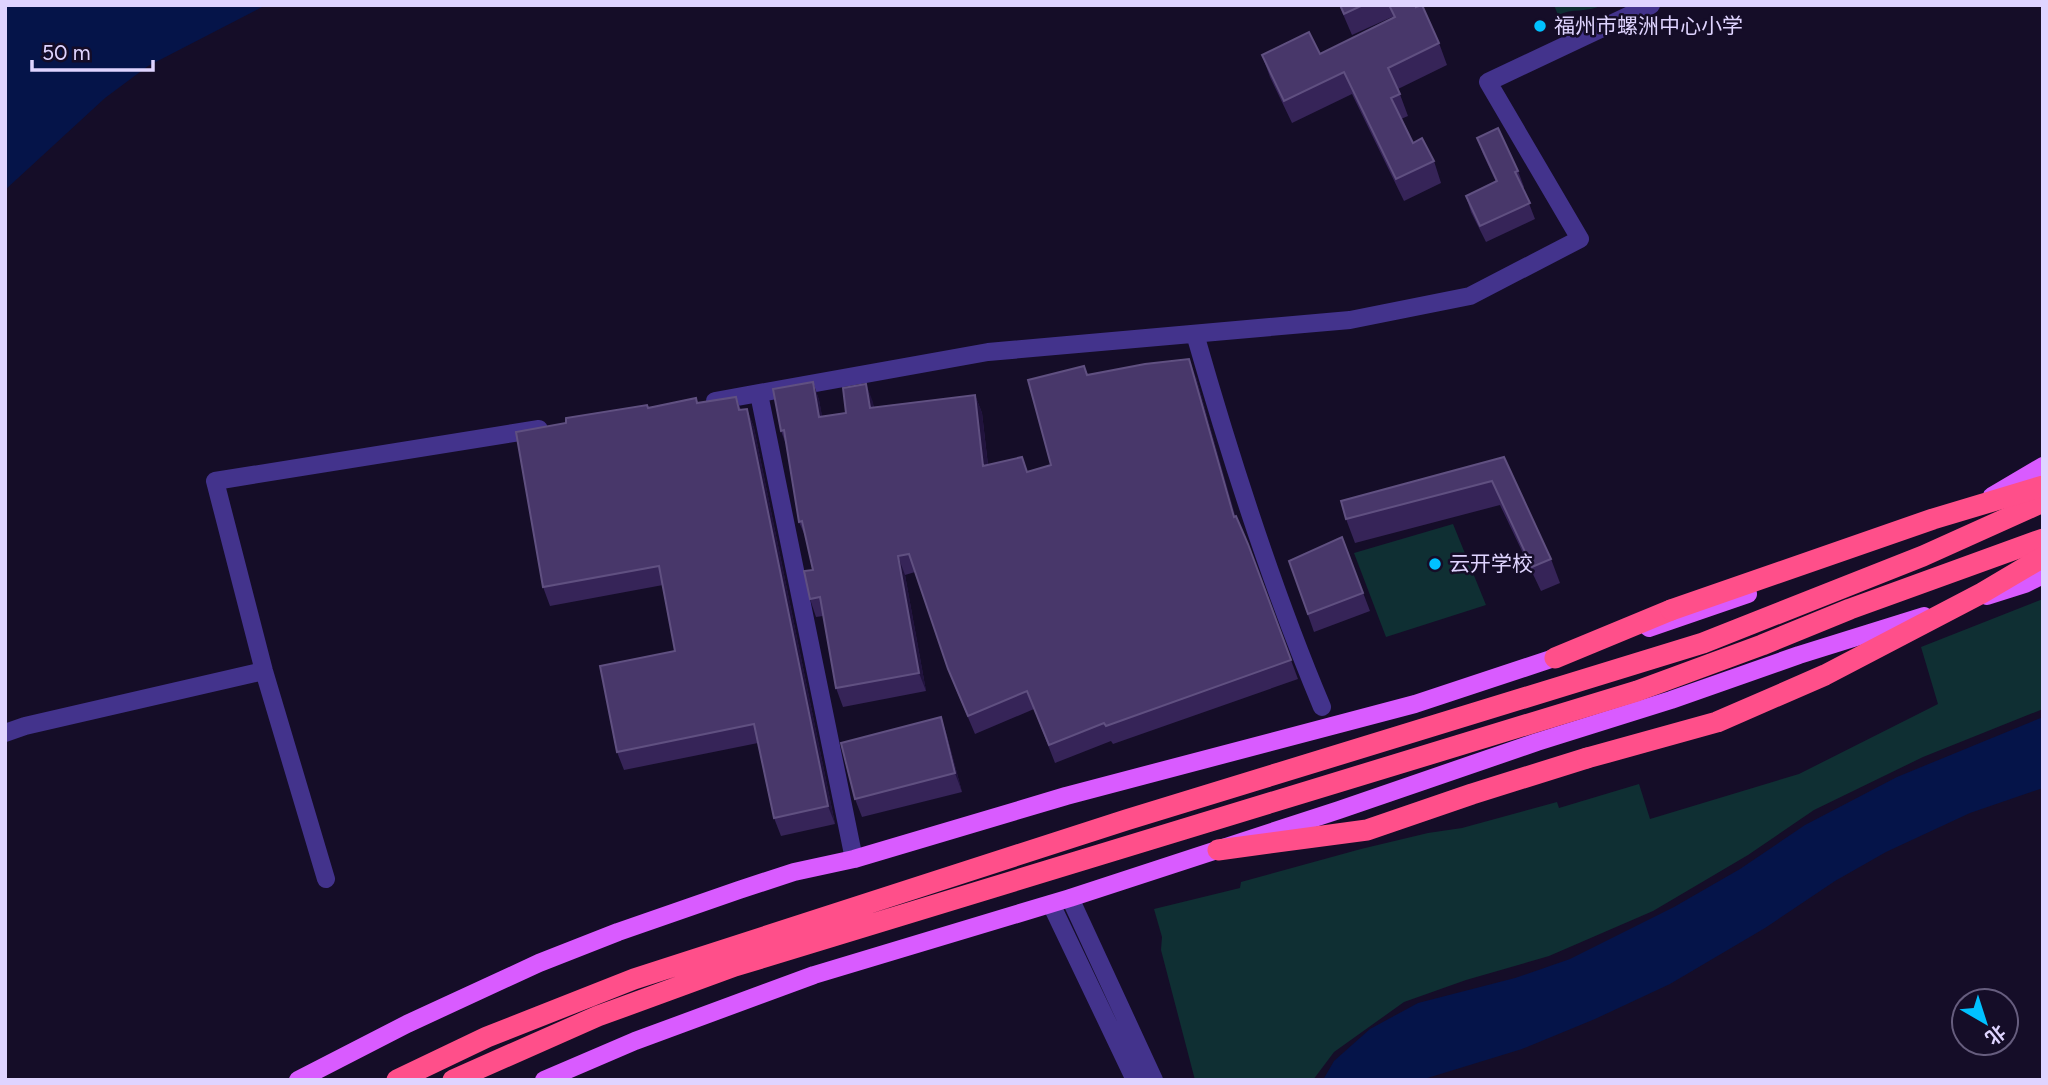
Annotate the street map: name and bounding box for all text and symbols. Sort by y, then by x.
place label: 福州市螺洲中心小学 [1554,13,1743,38]
marker: 福州市螺洲中心小学 [1532,18,1548,34]
scale bar [32,28,152,72]
text: 50 m [42,40,91,65]
place label: 云开学校 [1449,551,1533,576]
marker: 云开学校 [1427,556,1443,572]
north arrow [1950,987,2020,1057]
text: 北 [1981,1020,2010,1050]

